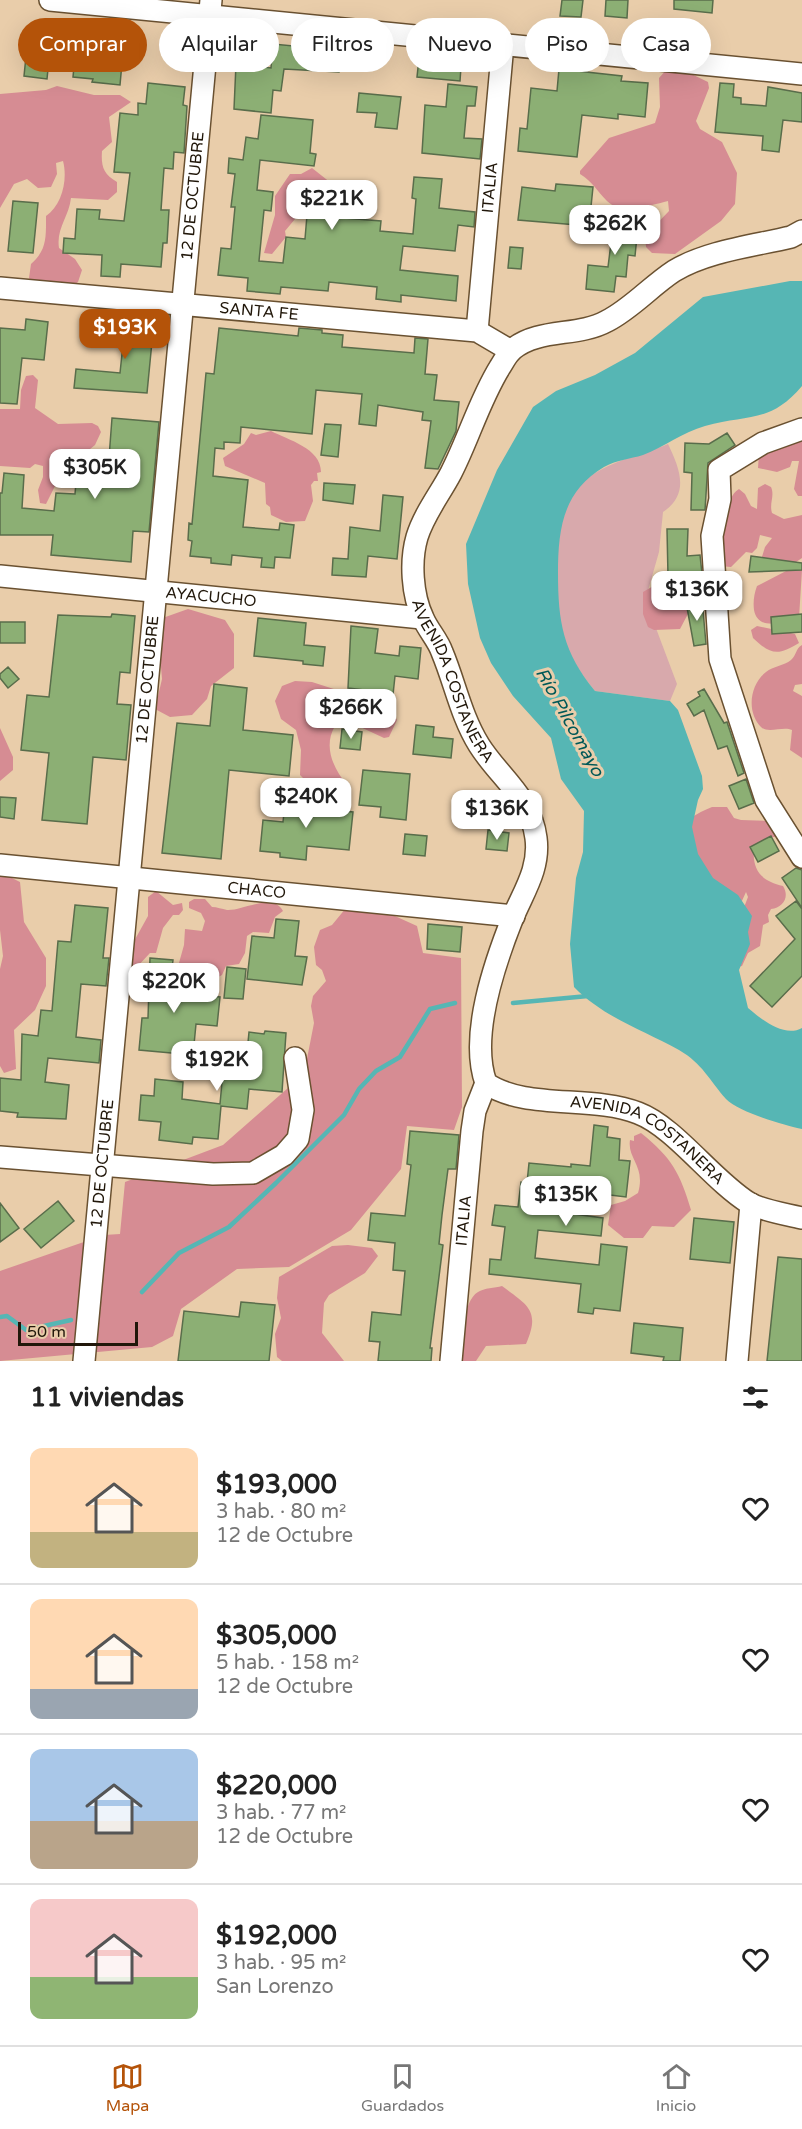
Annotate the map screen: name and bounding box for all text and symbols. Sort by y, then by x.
chip: Comprar [18,18,147,72]
chip: Alquilar [159,18,279,72]
chip: Filtros [291,18,394,72]
chip: Nuevo [406,18,513,72]
chip: Piso [525,18,609,72]
chip: Casa [621,18,711,72]
street label: 12 DE OCTUBRE [177,131,209,261]
street label: ITALIA [478,161,502,214]
pin: $221K [290,180,374,231]
text: $221K [300,187,364,211]
pin: $262K [573,205,657,256]
text: $262K [583,212,647,236]
street label: SANTA FE [218,298,299,325]
pin: $193K [83,309,167,360]
text: $193K [93,316,157,340]
pin: $305K [53,449,137,500]
text: $305K [63,456,127,480]
pin: $136K [655,571,739,622]
text: $136K [665,578,729,602]
street label: AYACUCHO [164,583,257,611]
street label: AVENIDA COSTANERA [407,597,498,767]
street label: 12 DE OCTUBRE [132,615,164,745]
water label: Río Pilcomayo [531,664,610,781]
pin: $266K [309,689,393,740]
text: $266K [319,696,383,720]
pin: $240K [264,778,348,829]
text: $240K [274,785,338,809]
pin: $136K [455,790,539,841]
text: $136K [465,797,529,821]
street label: CHACO [227,878,287,903]
pin: $220K [132,963,216,1014]
text: $220K [142,970,206,994]
pin: $192K [175,1041,259,1092]
text: $192K [185,1048,249,1072]
street label: AVENIDA COSTANERA [569,1092,729,1189]
street label: 12 DE OCTUBRE [86,1098,118,1229]
pin: $135K [524,1176,608,1227]
text: $135K [534,1183,598,1207]
street label: ITALIA [452,1194,476,1247]
scale bar [18,1319,138,1346]
text: 50 m [27,1322,66,1342]
icon: filters [739,1381,772,1414]
text: 11 viviendas [30,1382,184,1413]
text: $193,000 [216,1469,337,1500]
icon: home [78,1472,150,1544]
icon: heart [739,1492,772,1525]
text: 3 hab. · 80 m² [216,1500,346,1524]
text: 12 de Octubre [216,1524,353,1548]
text: $305,000 [216,1620,336,1651]
icon: home [78,1623,150,1695]
icon: heart [739,1643,772,1676]
text: 5 hab. · 158 m² [216,1651,359,1675]
text: 12 de Octubre [216,1675,353,1699]
text: $220,000 [216,1770,337,1801]
icon: home [78,1773,150,1845]
icon: heart [739,1793,772,1826]
text: 3 hab. · 77 m² [216,1801,346,1825]
text: 12 de Octubre [216,1825,353,1849]
text: $192,000 [216,1920,337,1951]
icon: home [78,1923,150,1995]
icon: heart [739,1943,772,1976]
text: 3 hab. · 95 m² [216,1951,346,1975]
text: San Lorenzo [216,1975,334,1999]
tab: Mapa [106,2060,149,2116]
tab: Guardados [361,2060,444,2116]
tab: Inicio [656,2060,696,2116]

